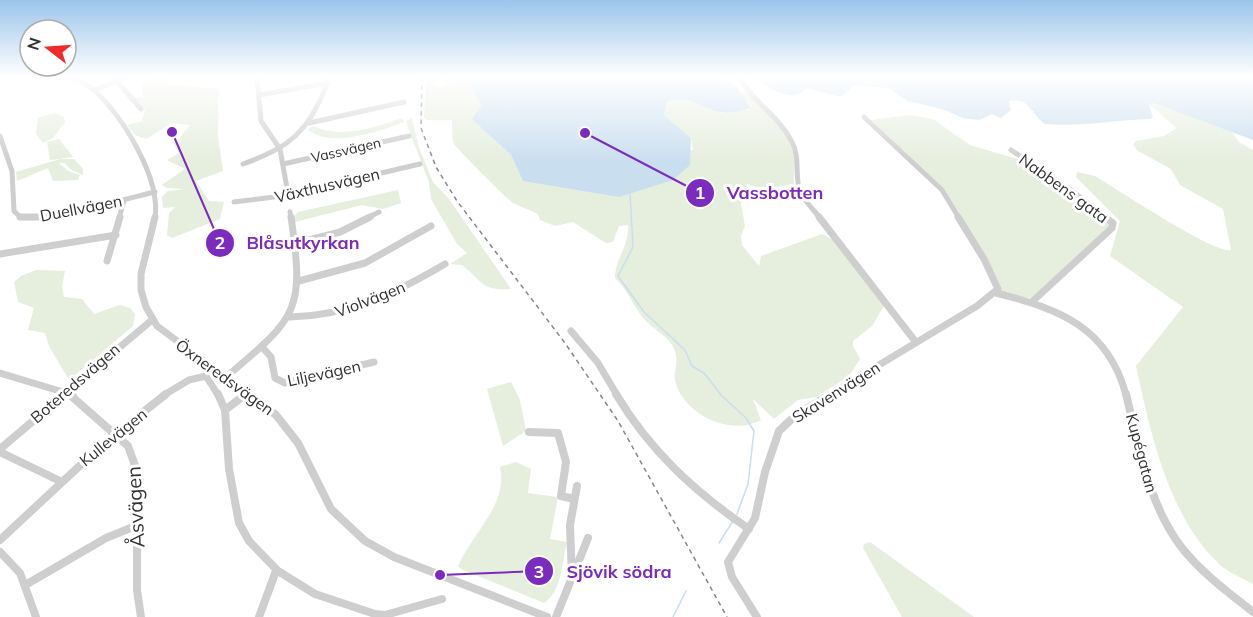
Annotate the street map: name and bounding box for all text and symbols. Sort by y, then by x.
north arrow [18,18,78,78]
text: N [22,35,45,52]
street label: Vassvägen [309,133,383,167]
street label: Nabbens gata [1015,149,1113,227]
street label: Växthusvägen [273,163,381,207]
callout: Vassbotten [685,175,836,211]
text: 1 [695,181,705,204]
text: Vassbotten [726,181,823,204]
street label: Duellvägen [38,190,124,226]
callout: Blåsutkyrkan [205,225,372,261]
text: 2 [215,231,225,254]
text: Blåsutkyrkan [246,231,360,254]
street label: Violvägen [332,276,408,322]
street label: Öxneredsvägen [172,335,278,419]
street label: Boteredsvägen [26,339,124,427]
street label: Liljevägen [285,355,363,391]
street label: Skavenvägen [788,357,884,427]
street label: Kullevägen [75,404,151,470]
street label: Kupégatan [1122,411,1162,495]
street label: Åsvägen [120,466,150,548]
callout: Sjövik södra [524,553,683,589]
text: 3 [534,560,544,583]
text: Sjövik södra [566,560,672,583]

